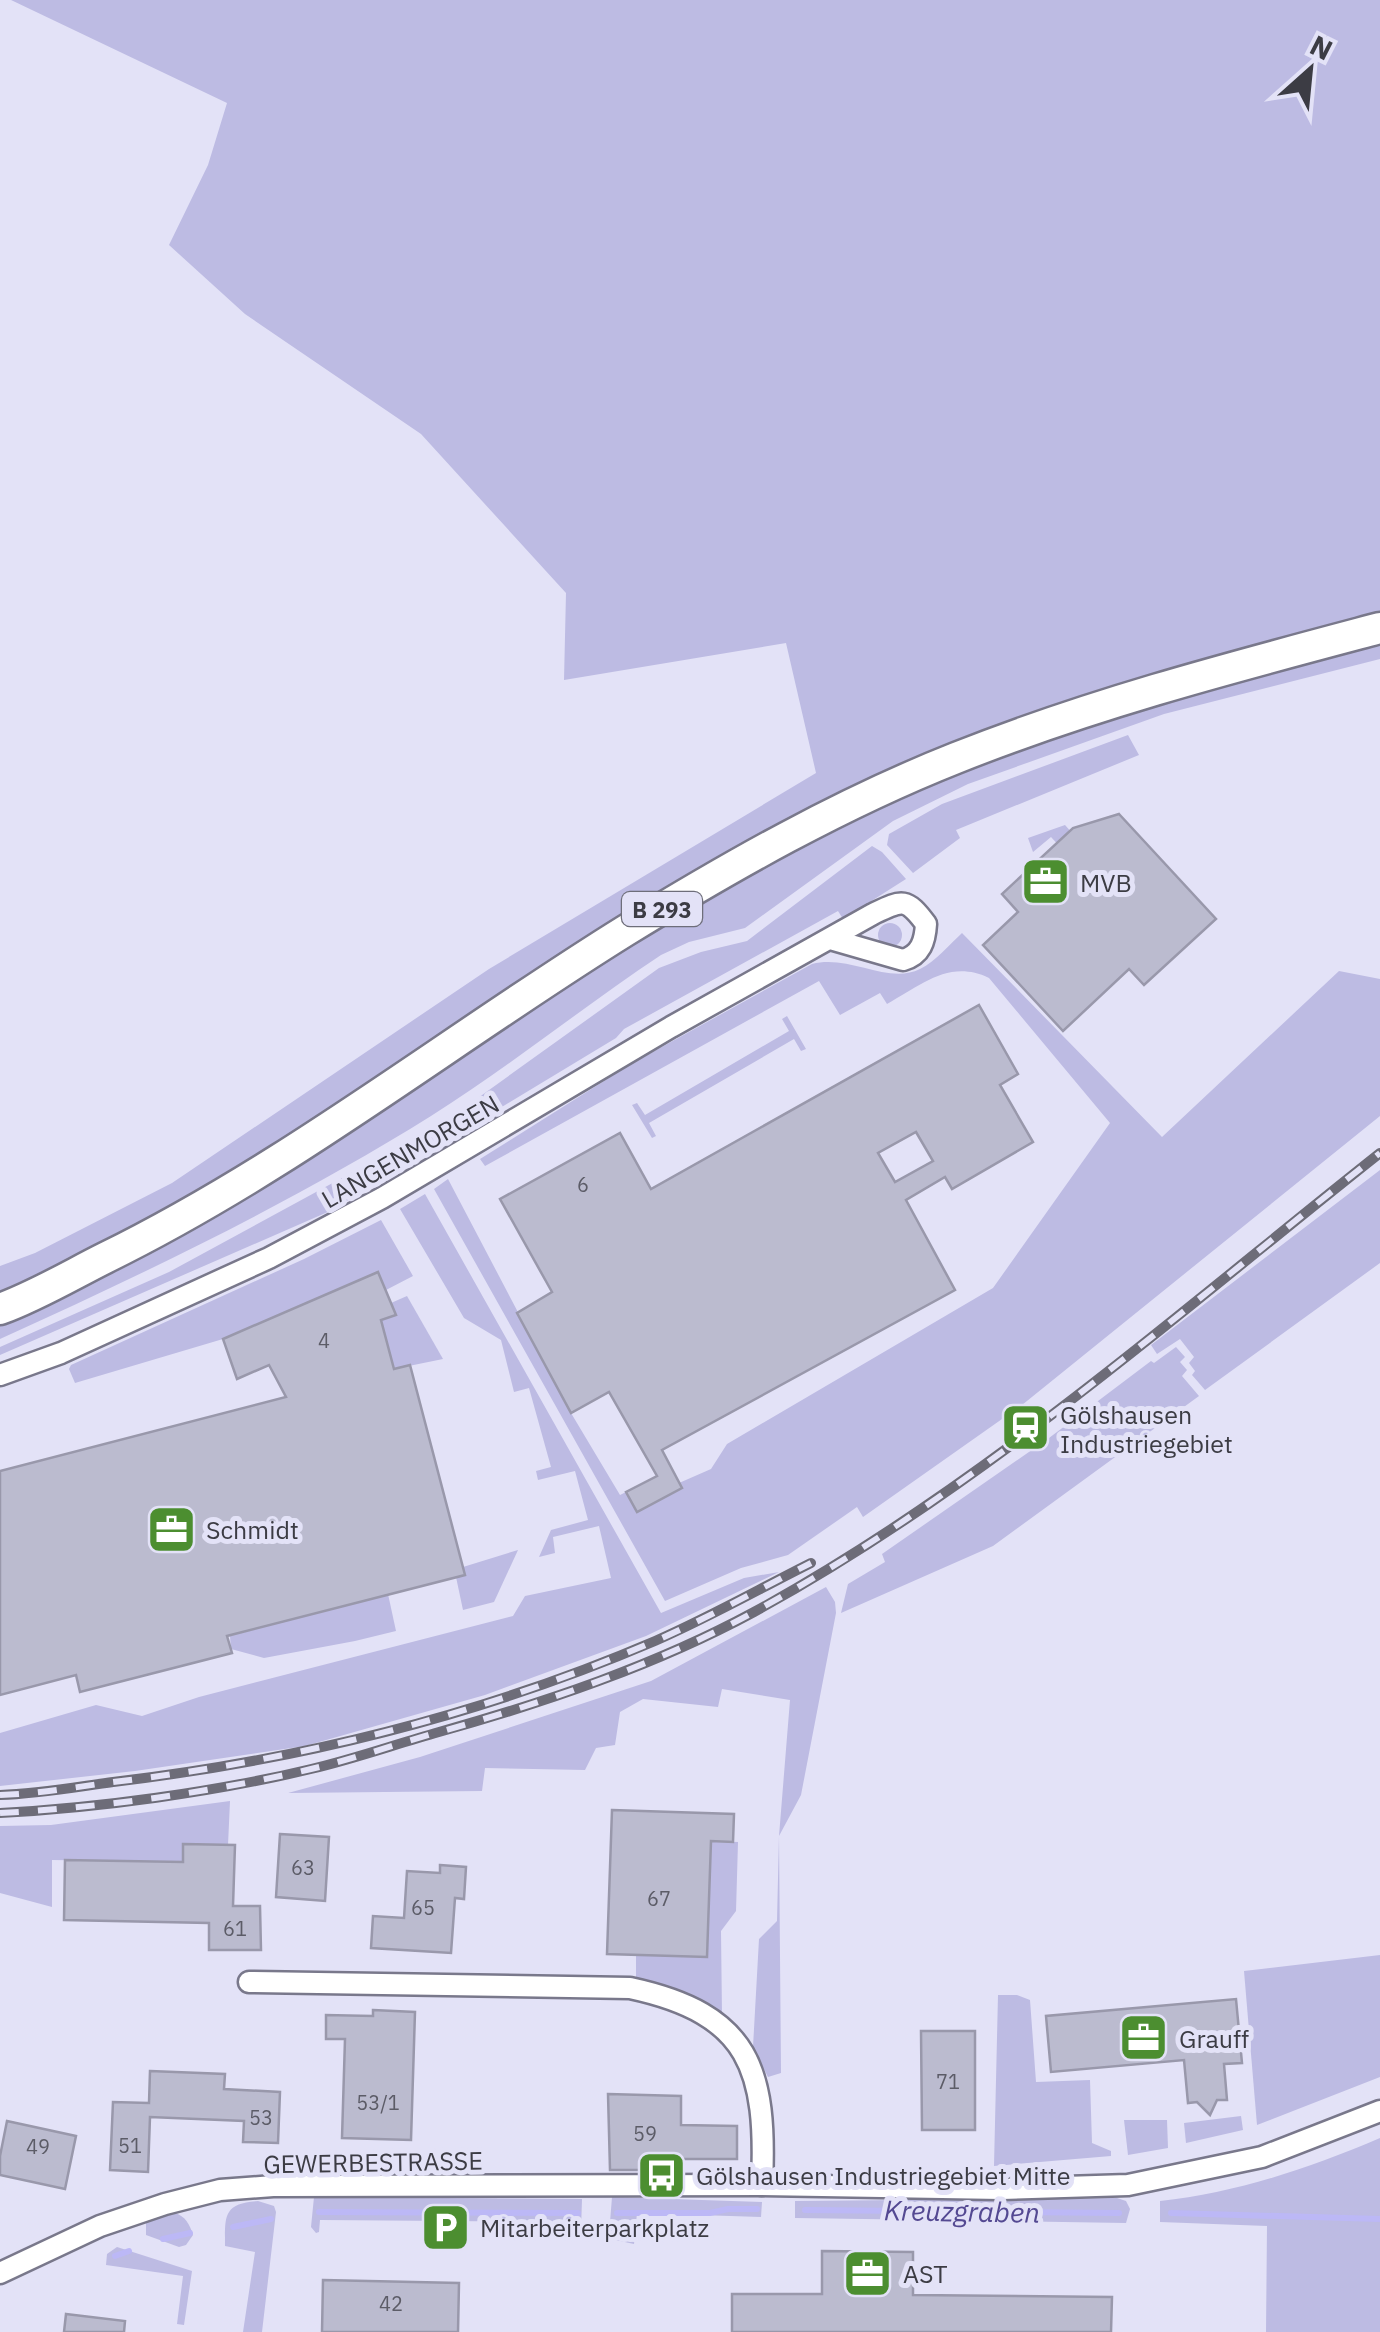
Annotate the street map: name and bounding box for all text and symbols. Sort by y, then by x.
north arrow [1260,20,1360,120]
text: N [1304,26,1339,68]
office icon: MVB [1019,856,1071,908]
place label: MVB [1080,866,1132,899]
road number: B 293 [622,892,702,926]
street label: LANGENMORGEN [315,1087,505,1215]
house number: 6 [577,1171,589,1198]
house number: 4 [318,1327,330,1354]
place label: Gölshausen Industriegebiet [1060,1398,1233,1460]
station icon: Gölshausen Industriegebiet [999,1402,1051,1454]
office icon: Schmidt [145,1503,197,1555]
place label: Schmidt [206,1513,299,1546]
house number: 63 [291,1854,315,1881]
house number: 67 [647,1885,671,1912]
house number: 65 [411,1894,435,1921]
house number: 61 [223,1915,247,1942]
office icon: Grauff [1118,2012,1170,2064]
place label: Grauff [1179,2022,1249,2055]
house number: 71 [936,2068,960,2095]
house number: 53/1 [356,2089,400,2116]
house number: 53 [249,2104,273,2131]
house number: 59 [633,2120,657,2147]
house number: 51 [118,2132,142,2159]
house number: 49 [26,2133,50,2160]
street label: GEWERBESTRASSE [263,2144,483,2180]
bus stop icon: Gölshausen Industriegebiet Mitte [635,2149,687,2201]
place label: Gölshausen Industriegebiet Mitte [696,2159,1070,2192]
water label: Kreuzgraben [884,2191,1040,2231]
parking icon: Mitarbeiterparkplatz [419,2201,471,2253]
place label: Mitarbeiterparkplatz [480,2211,709,2244]
office icon: AST [842,2247,894,2299]
place label: AST [903,2257,948,2290]
house number: 42 [379,2290,403,2317]

